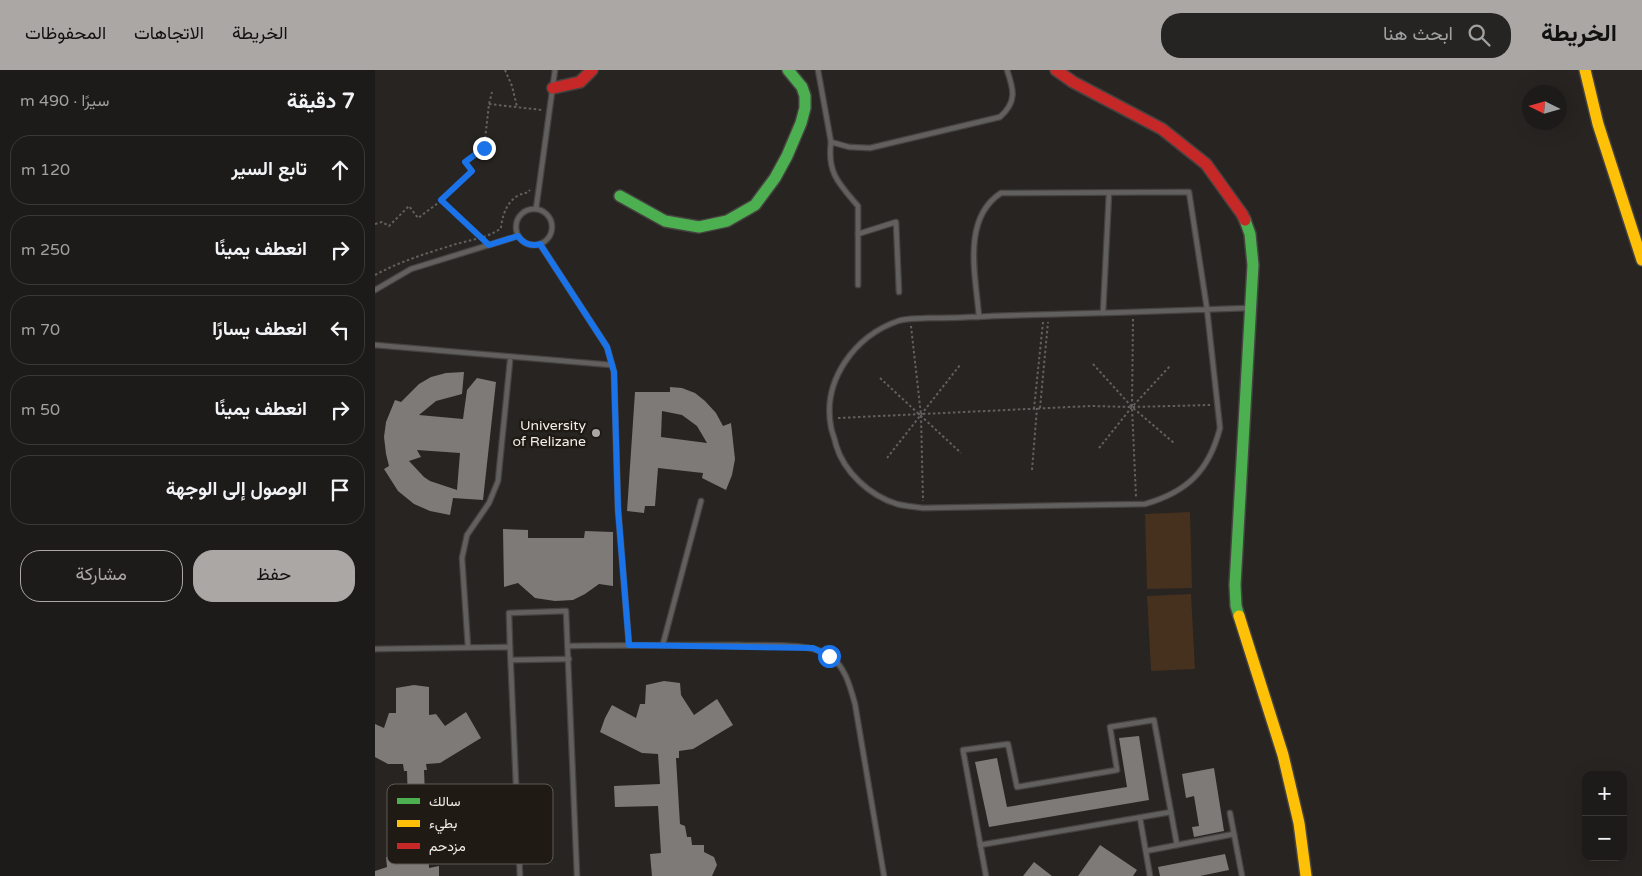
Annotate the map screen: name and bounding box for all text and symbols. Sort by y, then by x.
search box [1161,13,1511,58]
text: الخريطة [1541,19,1617,48]
icon: search [1465,21,1493,49]
text: المحفوظات [25,22,106,44]
text: الاتجاهات [134,22,204,44]
text: الخريطة [232,22,288,44]
text: ابحث هنا [1383,23,1453,45]
north arrow [1522,85,1567,130]
text: 7 دقيقة [287,89,355,114]
text: سيرًا · 490 m [20,91,109,111]
route end [473,137,496,160]
icon: ahead [326,156,354,184]
text: تابع السير [231,158,307,180]
text: 120 m [21,160,70,180]
icon: right [326,236,354,264]
text: انعطف يمينًا [214,238,307,260]
text: 250 m [21,240,70,260]
icon: left [326,316,354,344]
text: انعطف يسارًا [212,318,307,340]
text: 70 m [21,320,60,340]
icon: right [326,396,354,424]
text: انعطف يمينًا [214,398,307,420]
text: 50 m [21,400,60,420]
place label: University of Relizane [512,417,586,450]
marker: University of Relizane [590,427,602,439]
icon: arrive [326,476,354,504]
text: الوصول إلى الوجهة [166,478,307,500]
button: مشاركة [20,550,183,602]
button: حفظ [193,550,355,602]
route start [818,645,841,668]
map controls [1582,771,1627,861]
button: + [1582,771,1627,816]
legend [387,784,553,864]
text: سالك [429,793,460,810]
text: بطيء [429,815,457,835]
button: − [1582,816,1627,861]
text: مزدحم [429,838,466,855]

